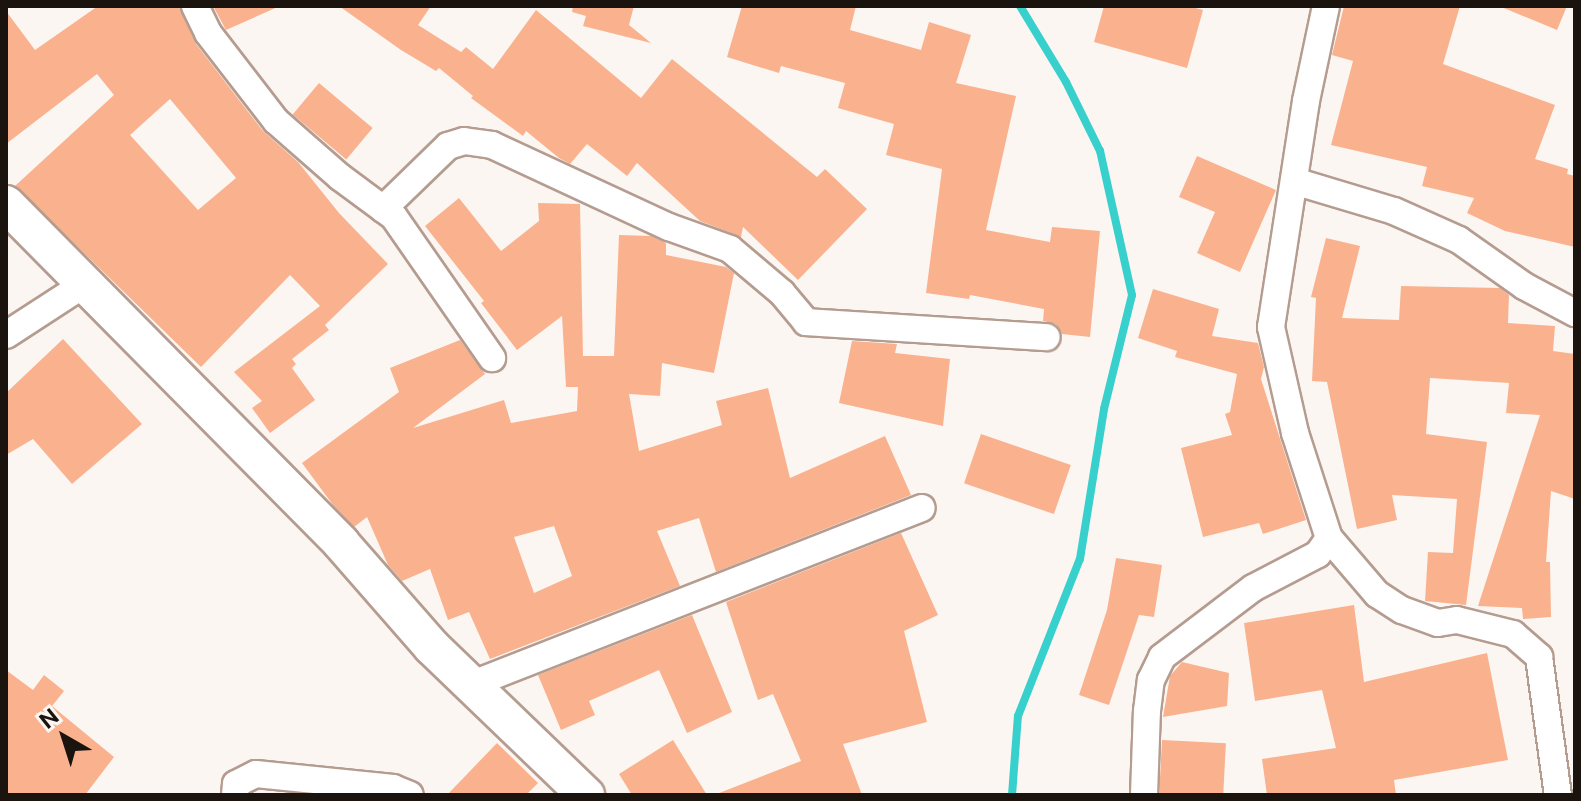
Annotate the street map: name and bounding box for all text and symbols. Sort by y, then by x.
north arrow [24,697,104,777]
text: N [34,703,64,734]

